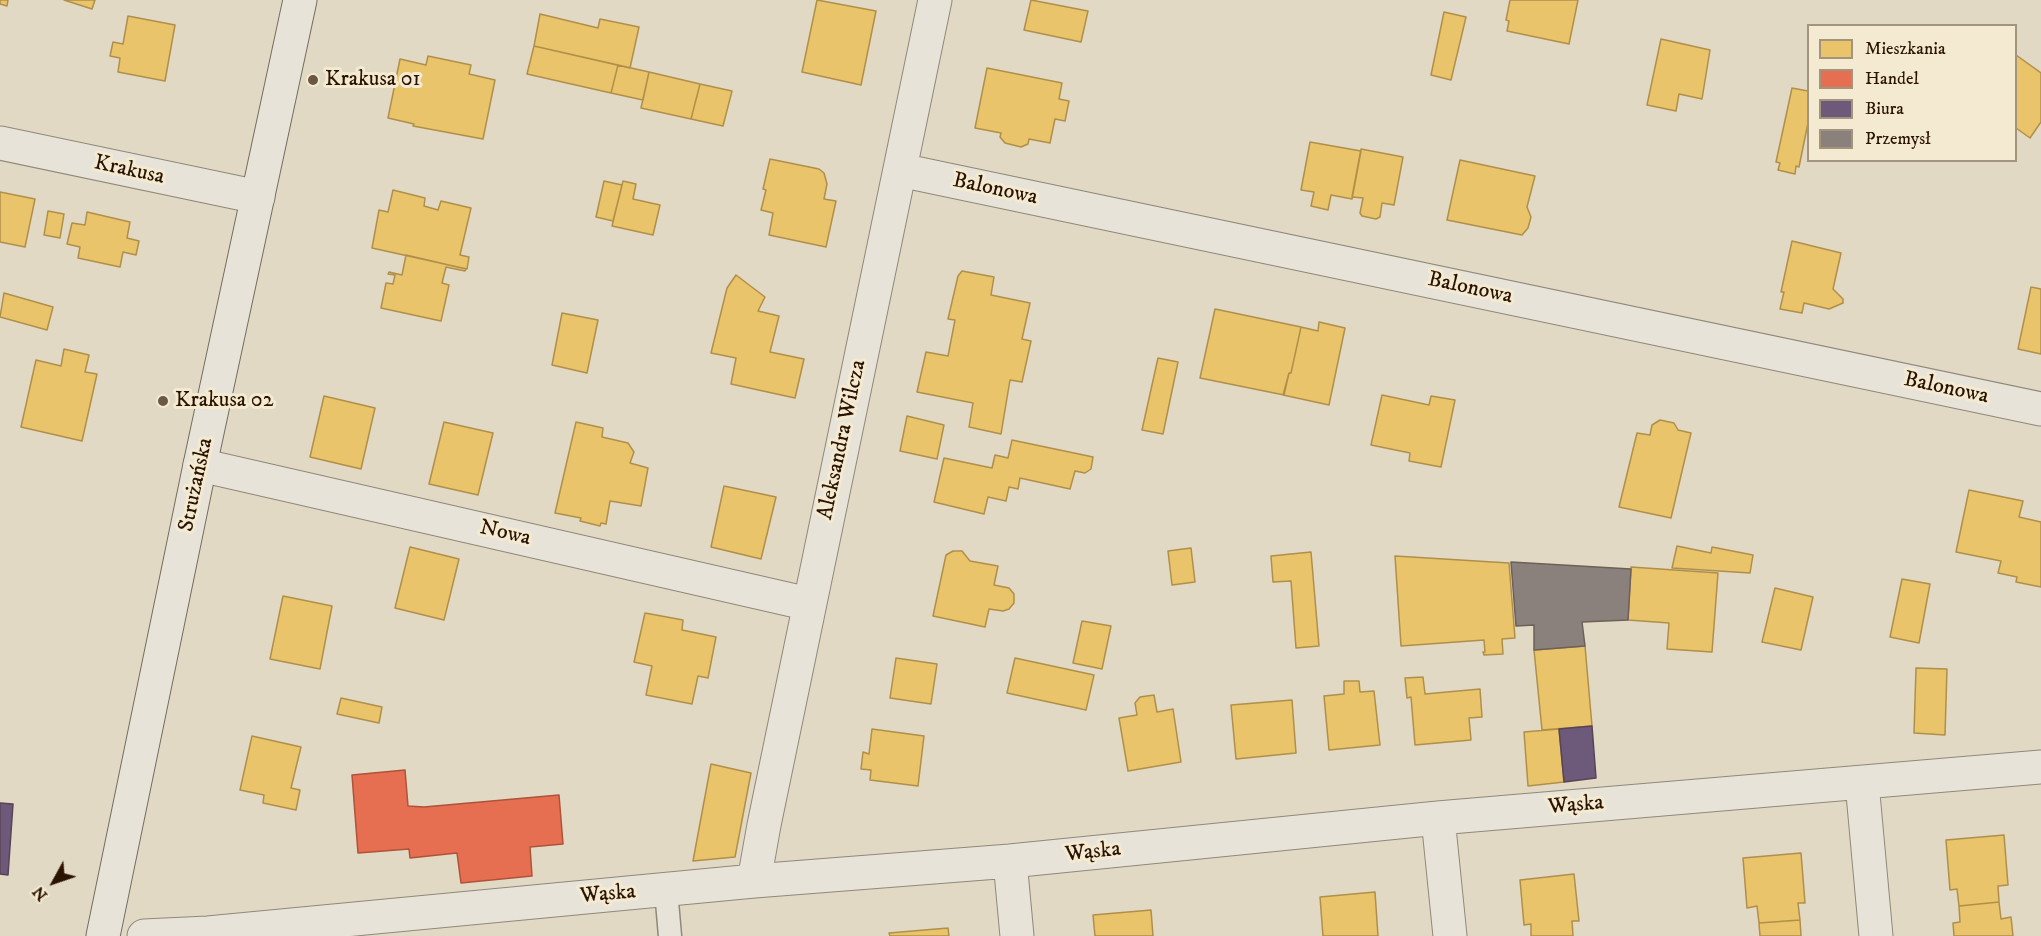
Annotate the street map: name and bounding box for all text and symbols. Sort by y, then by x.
legend [1807,24,2017,162]
text: Mieszkania [1865,38,1946,60]
place label: Krakusa 01 [325,67,421,93]
text: Handel [1865,68,1919,90]
marker: Krakusa 01 [306,73,320,87]
text: Biura [1865,98,1904,120]
text: Przemysł [1865,128,1931,150]
street label: Krakusa [91,151,167,191]
street label: Balonowa [950,168,1040,212]
street label: Balonowa [1425,267,1515,311]
street label: Aleksandra Wilcza [813,358,873,522]
street label: Balonowa [1901,367,1991,411]
place label: Krakusa 02 [175,388,273,414]
marker: Krakusa 02 [156,394,170,408]
street label: Strużańska [174,436,220,534]
street label: Nowa [477,515,533,553]
street label: Wąska [1547,790,1605,822]
street label: Wąska [1064,837,1122,869]
north arrow [24,852,84,912]
street label: Wąska [579,879,637,911]
text: N [28,882,52,905]

